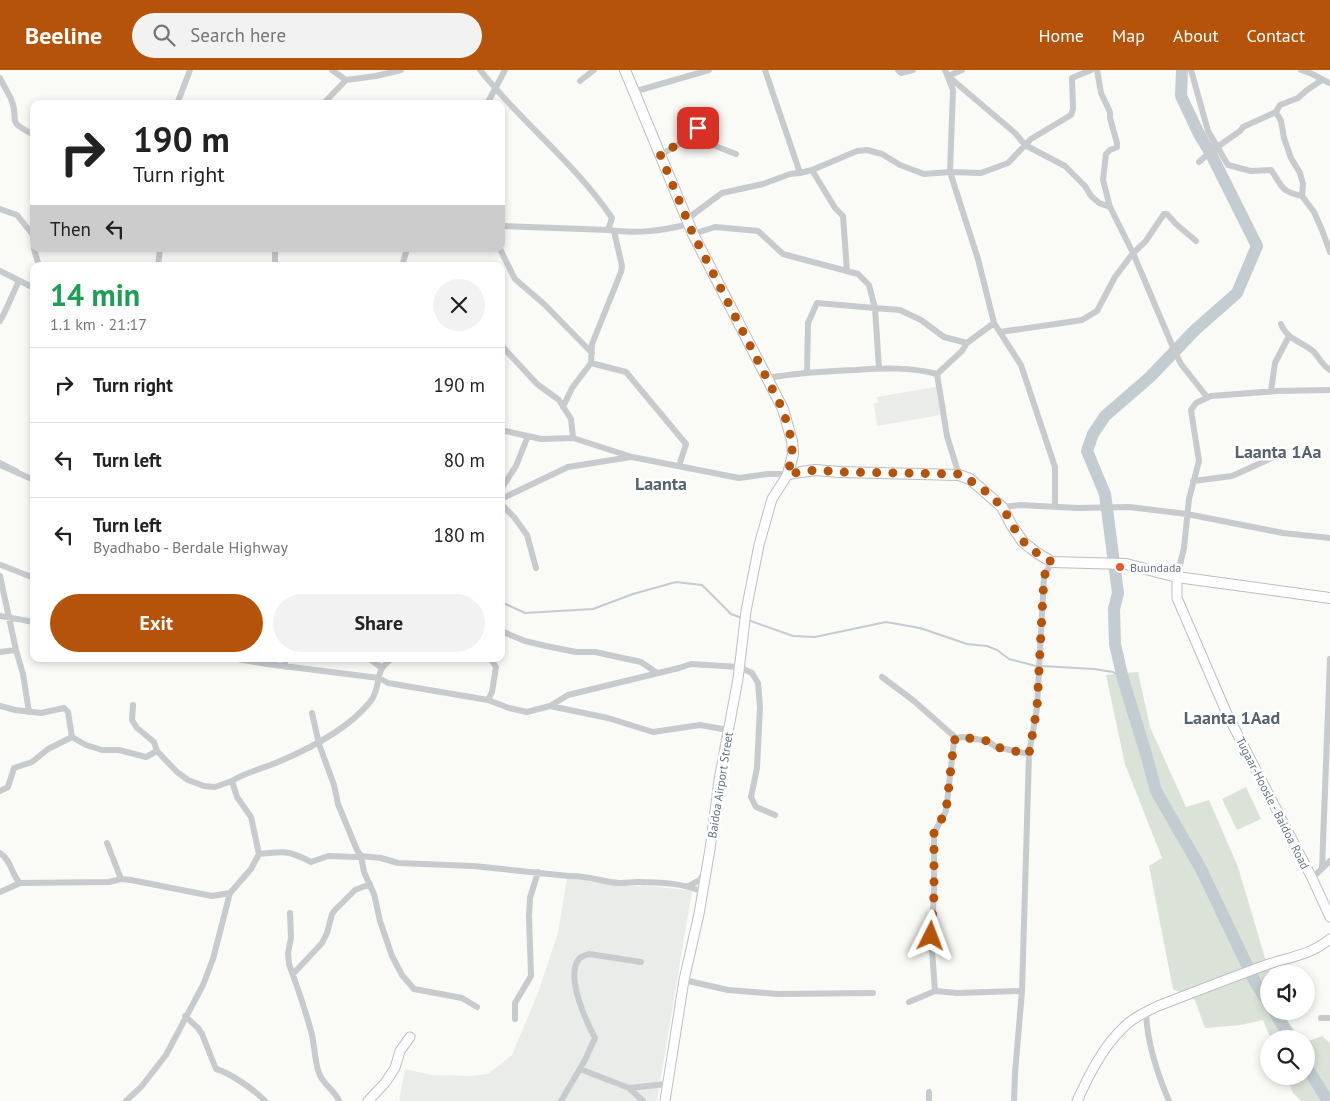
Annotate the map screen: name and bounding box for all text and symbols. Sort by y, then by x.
search box [132,13,482,58]
text: Beeline [25,20,102,51]
icon: search [150,21,178,49]
text: Search here [190,23,286,47]
text: Home [1038,24,1084,47]
text: Map [1112,24,1145,47]
text: About [1173,24,1219,47]
text: Contact [1247,24,1305,47]
pin [677,107,719,149]
icon: arrive [684,114,712,142]
text: 190 m [133,116,230,162]
icon: right [50,120,115,185]
text: Turn right [133,160,225,188]
icon: left [101,215,129,243]
text: Then [50,217,91,241]
text: 14 min [50,275,140,314]
button: close [433,279,485,331]
text: 1.1 km · 21:17 [50,314,147,334]
icon: right [50,371,78,399]
text: Turn right [93,373,173,397]
text: 190 m [433,373,485,397]
district label: Laanta 1Aa [1235,440,1321,463]
icon: left [50,446,78,474]
text: Turn left [93,448,162,472]
text: 80 m [444,448,485,472]
district label: Laanta [635,472,687,495]
text: Turn left [93,513,162,537]
icon: left [50,521,78,549]
text: 180 m [433,523,485,547]
text: Byadhabo - Berdale Highway [93,537,288,557]
place label: Buundada [1130,560,1181,575]
marker: Buundada [1114,561,1126,573]
button: Exit [50,594,263,652]
button: Share [273,594,485,652]
district label: Laanta 1Aad [1184,706,1280,729]
street label: Baidoa Airport Street [704,731,736,839]
street label: Tugaar-Hoosle - Baidoa Road [1233,734,1313,872]
position arrow [904,909,956,961]
map controls [1260,965,1315,1085]
button: sound [1260,965,1315,1020]
button: search [1260,1030,1315,1085]

